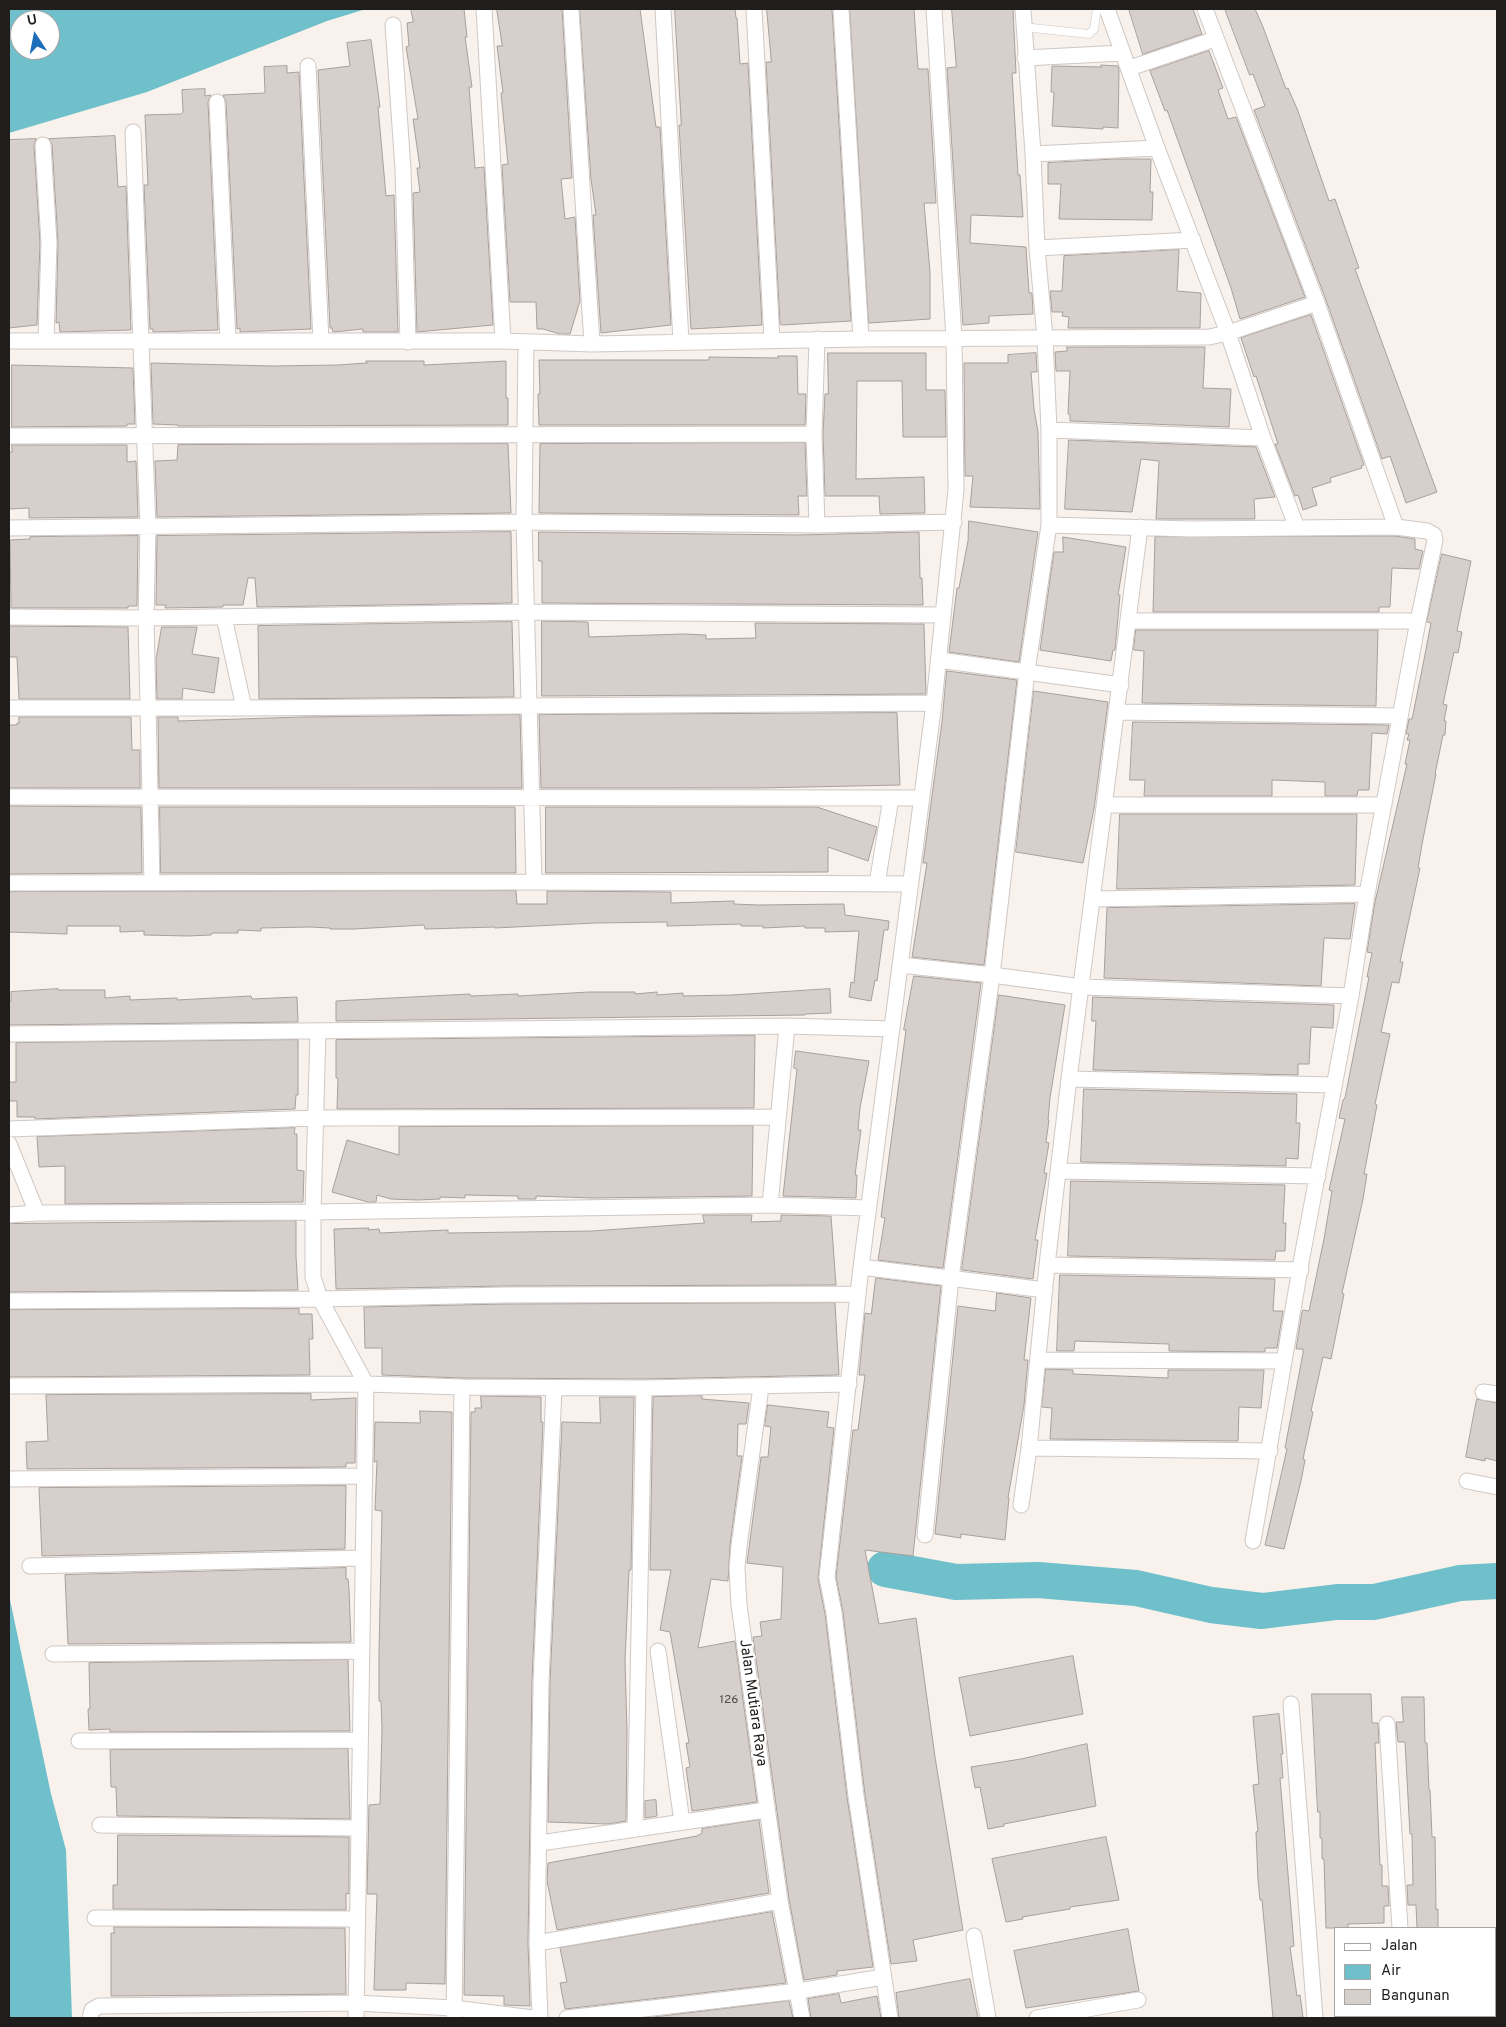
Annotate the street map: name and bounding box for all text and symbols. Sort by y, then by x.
north arrow [10,10,60,60]
text: U [26,11,39,30]
street label: Jalan Mutiara Raya [734,1638,770,1768]
house number: 126 [720,1694,738,1708]
legend [1334,1927,1496,2017]
text: Jalan [1381,1937,1418,1956]
text: Air [1381,1962,1401,1981]
text: Bangunan [1381,1987,1450,2006]

